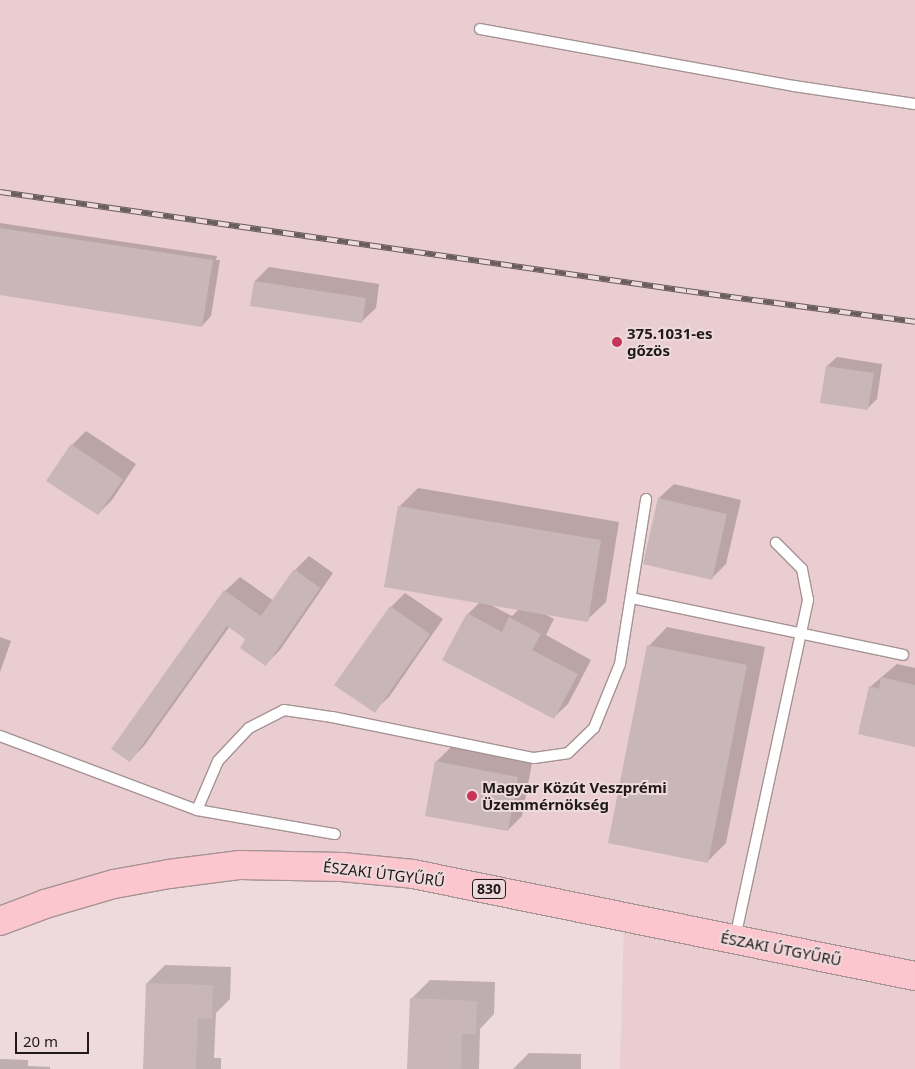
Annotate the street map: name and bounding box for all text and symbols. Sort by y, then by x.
place label: 375.1031-es gőzös [627,324,713,359]
marker: 375.1031-es gőzös [611,336,623,348]
place label: Magyar Közút Veszprémi Üzemmérnökség [482,778,667,813]
marker: Magyar Közút Veszprémi Üzemmérnökség [466,790,478,802]
street label: ÉSZAKI ÚTGYŰRŰ [322,858,446,890]
road number: 830 [472,878,506,901]
street label: ÉSZAKI ÚTGYŰRŰ [719,928,843,970]
scale bar [18,1022,91,1054]
text: 20 m [23,1031,58,1051]

